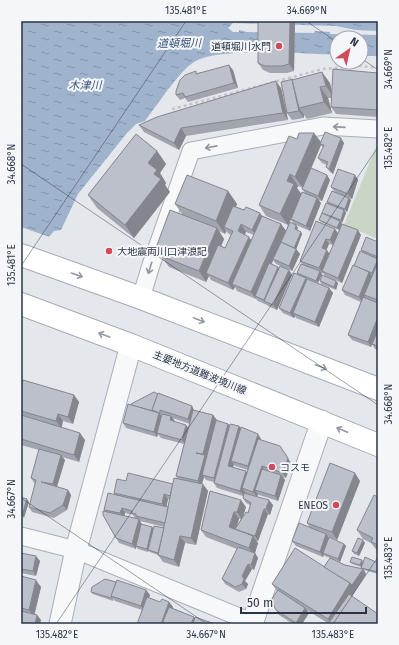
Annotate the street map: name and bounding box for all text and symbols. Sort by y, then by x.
text: 135.481°E [165,5,207,17]
text: 34.669°N [287,5,327,17]
north arrow [329,30,369,70]
text: N [348,35,361,50]
water label: 道頓堀川 [157,37,202,50]
place label: 道頓堀川水門 [211,41,271,53]
marker: 道頓堀川水門 [274,41,284,51]
text: 34.669°N [383,49,395,89]
water label: 木津川 [69,79,102,92]
one-way arrow [333,123,346,130]
text: 135.482°E [383,127,395,169]
text: 34.668°N [6,144,18,184]
one-way arrow [205,144,218,152]
text: 135.481°E [6,244,18,286]
marker: 大地震両川口津浪記 [104,246,114,256]
place label: 大地震両川口津浪記 [117,246,207,258]
one-way arrow [146,261,153,274]
one-way arrow [71,272,83,280]
one-way arrow [193,317,205,325]
one-way arrow [99,330,111,338]
street label: 主要地方道難波境川線 [151,349,248,397]
one-way arrow [314,363,326,371]
text: 34.668°N [383,384,395,424]
one-way arrow [336,425,348,433]
marker: コスモ [267,462,277,472]
place label: コスモ [280,462,310,474]
text: 34.667°N [6,479,18,519]
place label: ENEOS [298,500,329,512]
marker: ENEOS [331,500,341,510]
text: 135.483°E [383,537,395,579]
scale bar [241,589,366,615]
text: 50 m [247,596,273,610]
text: 135.482°E [36,629,78,641]
text: 34.667°N [186,629,226,641]
text: 135.483°E [312,629,354,641]

